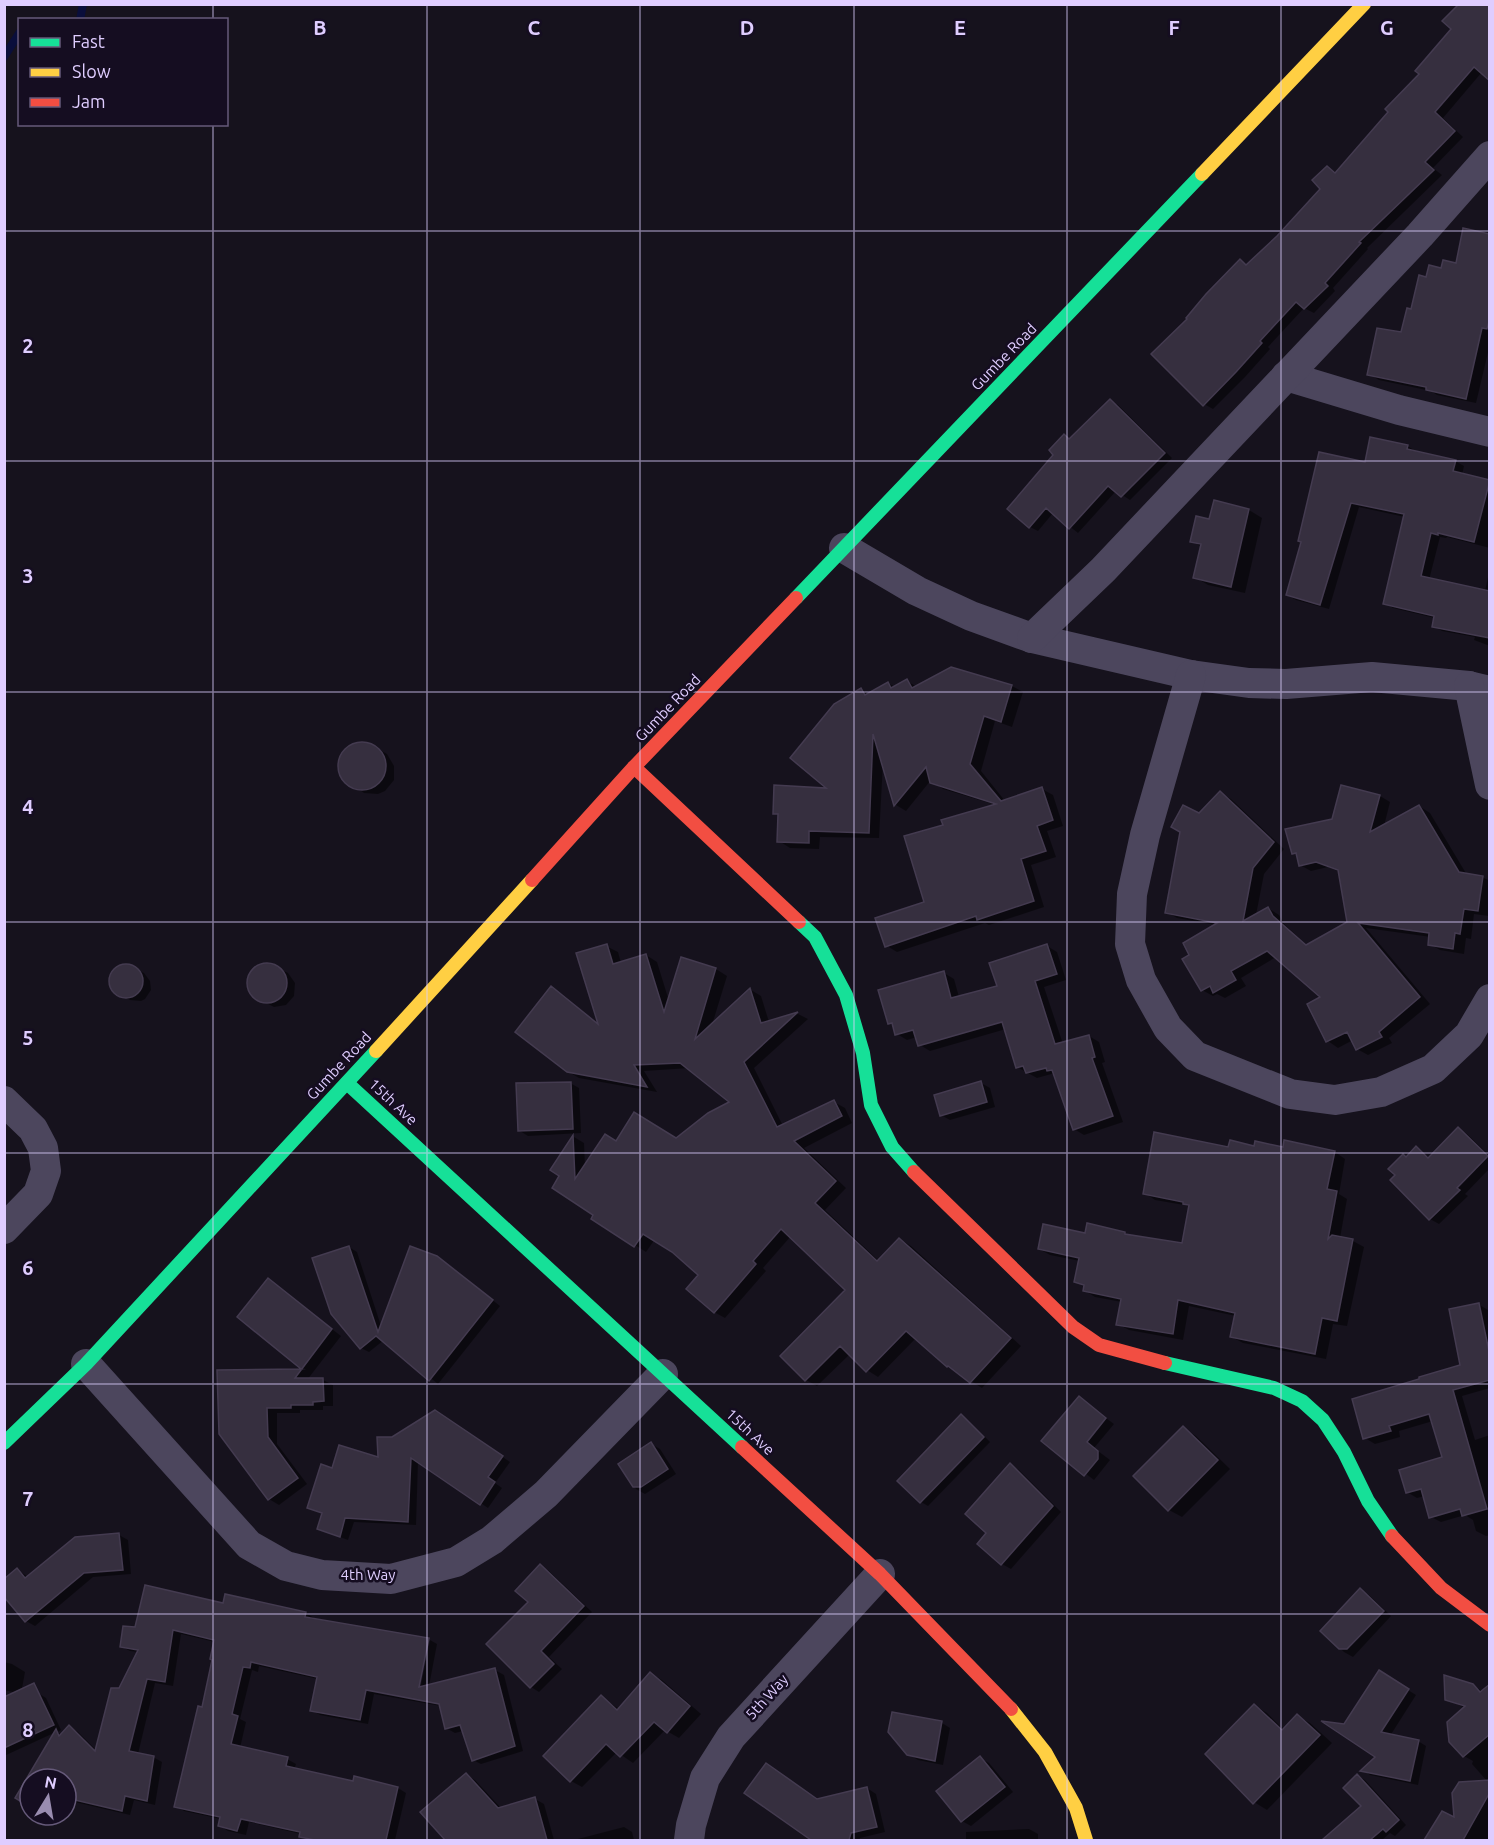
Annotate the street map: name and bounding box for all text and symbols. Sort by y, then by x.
text: B [313,16,327,39]
text: C [528,16,541,39]
text: D [740,16,754,39]
text: E [954,16,966,39]
text: F [1168,16,1180,39]
text: G [1380,16,1394,39]
legend [18,18,228,126]
text: Fast [72,31,105,51]
text: Slow [72,61,111,81]
text: Jam [72,91,106,111]
street label: Gumbe Road [967,320,1040,394]
text: 2 [22,334,34,357]
text: 3 [22,564,34,587]
street label: Gumbe Road [631,671,704,745]
text: 4 [22,795,34,818]
text: 5 [22,1026,34,1049]
street label: Gumbe Road [303,1028,374,1103]
street label: 15th Ave [366,1075,421,1128]
text: 6 [22,1256,34,1279]
street label: 15th Ave [723,1405,778,1458]
text: 7 [22,1487,34,1510]
street label: 4th Way [341,1566,395,1583]
street label: 5th Way [742,1671,791,1723]
text: 8 [22,1718,34,1741]
north arrow [18,1767,78,1827]
text: N [43,1772,58,1792]

